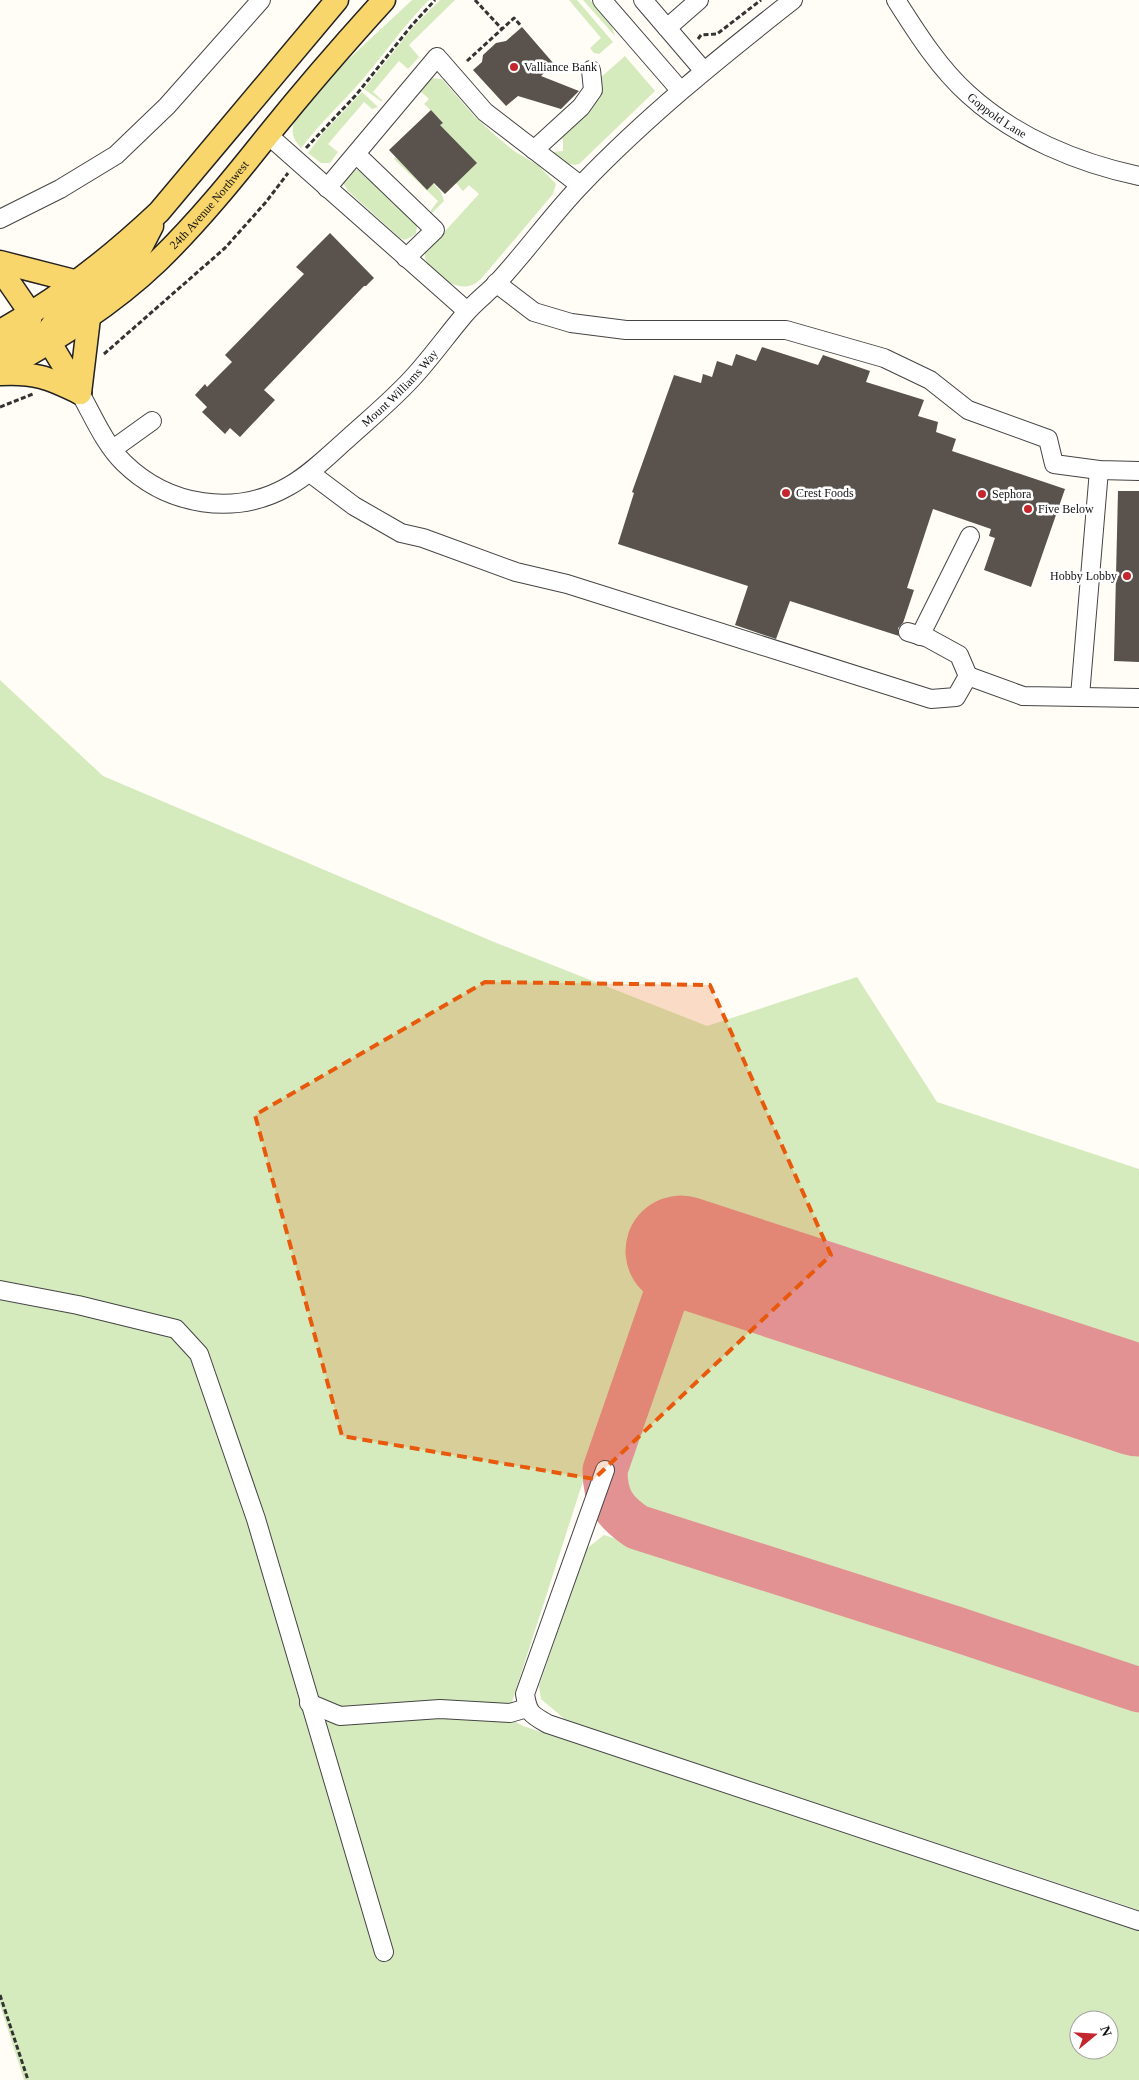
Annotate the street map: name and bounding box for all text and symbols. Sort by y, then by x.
place label: Valliance Bank [524,60,597,74]
marker: Valliance Bank [508,61,520,73]
street label: Goppold Lane [965,90,1029,141]
street label: 24th Avenue Northwest [167,157,252,252]
street label: Mount Williams Way [359,347,441,430]
place label: Crest Foods [796,486,854,500]
marker: Crest Foods [780,487,792,499]
place label: Sephora [992,487,1032,501]
marker: Sephora [976,488,988,500]
place label: Five Below [1038,502,1094,516]
marker: Five Below [1022,503,1034,515]
place label: Hobby Lobby [1050,569,1117,583]
marker: Hobby Lobby [1121,570,1133,582]
north arrow [1069,2010,1119,2060]
text: N [1097,2024,1115,2038]

